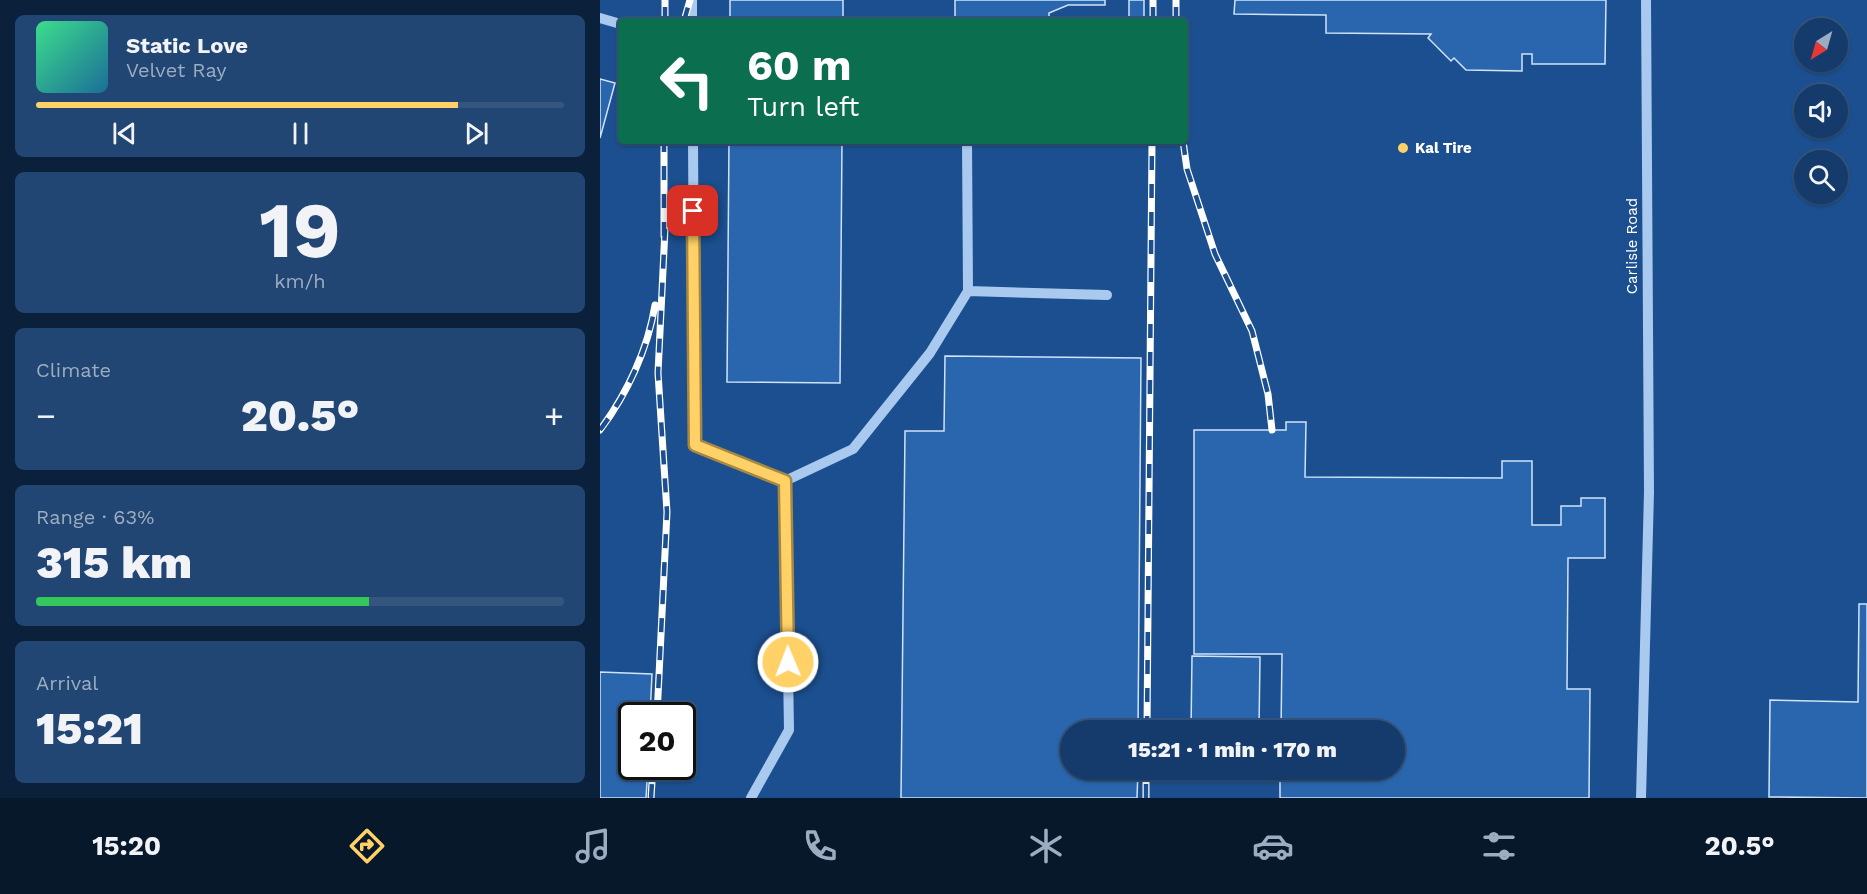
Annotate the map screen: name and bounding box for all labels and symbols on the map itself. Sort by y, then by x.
north arrow [1794,18,1848,72]
place label: Kal Tire [1415,139,1472,157]
marker: Kal Tire [1396,141,1410,155]
pin [667,185,718,236]
street label: Carlisle Road [1623,198,1641,294]
position arrow [756,630,820,694]
speed limit sign: 20 [618,702,696,780]

